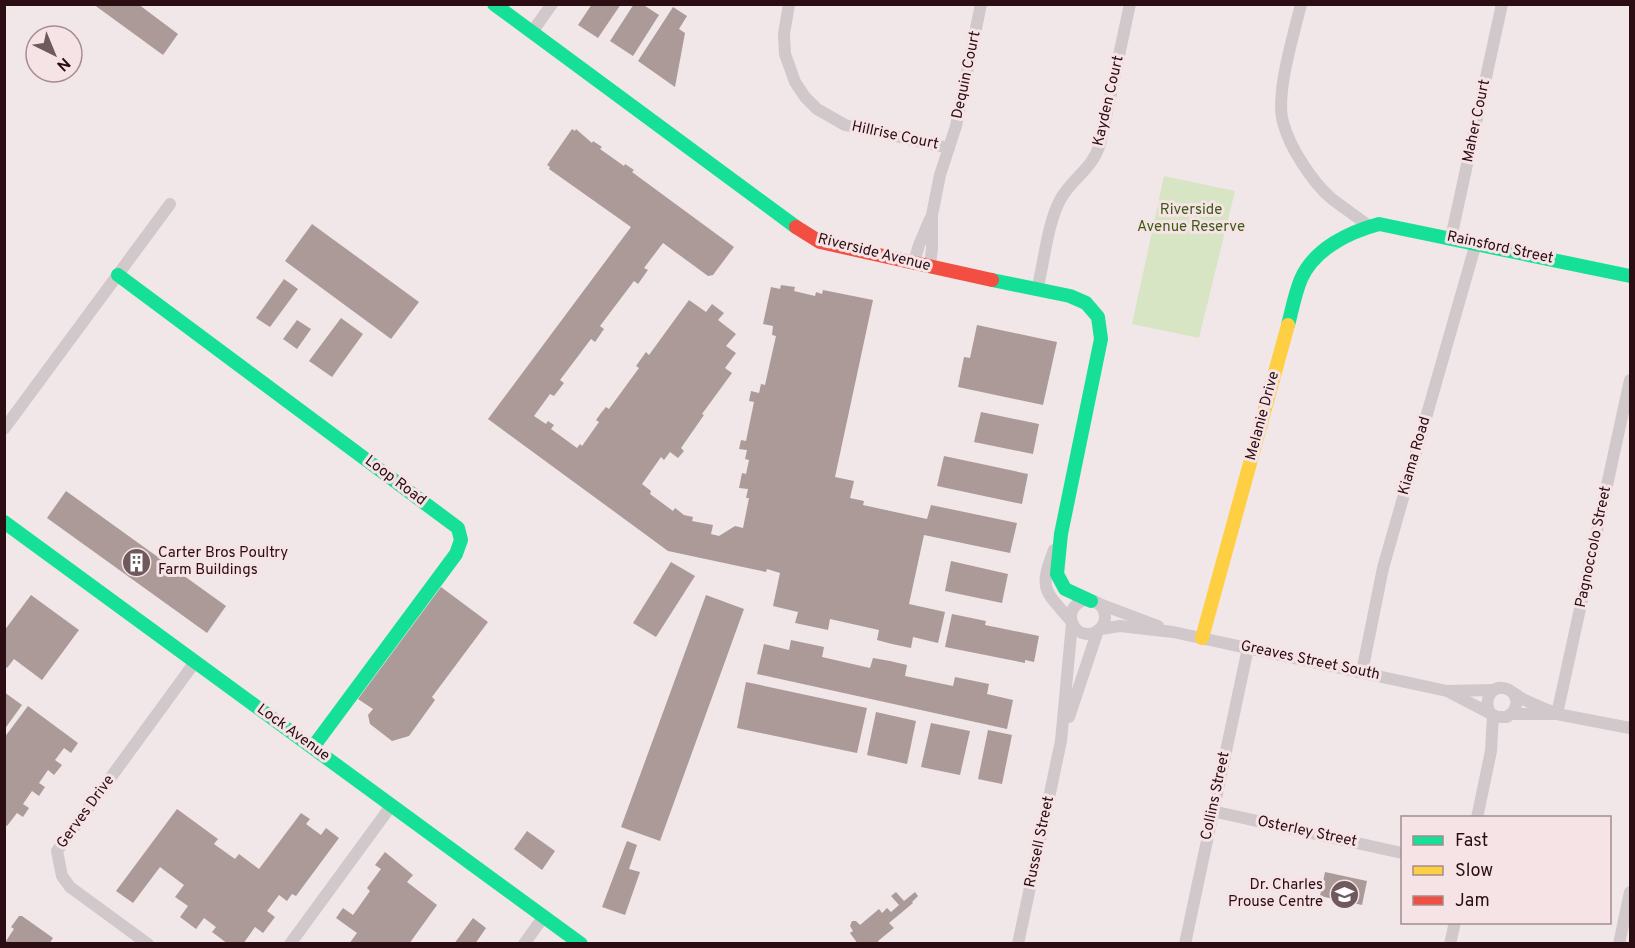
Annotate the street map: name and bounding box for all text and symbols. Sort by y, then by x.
north arrow [24,24,84,84]
street label: Dequin Court [948,29,986,121]
text: N [52,52,74,75]
street label: Kayden Court [1089,54,1129,148]
street label: Maher Court [1459,78,1495,164]
street label: Hillrise Court [850,117,940,155]
park label: Riverside Avenue Reserve [1137,201,1245,237]
street label: Rainsford Street [1445,227,1555,269]
street label: Riverside Avenue [816,230,932,276]
street label: Melanie Drive [1242,369,1284,463]
street label: Kiama Road [1395,415,1435,497]
street label: Loop Road [361,452,429,510]
street label: Pagnoccolo Street [1572,484,1616,610]
place label: Carter Bros Poultry Farm Buildings [158,544,288,580]
building icon: Carter Bros Poultry Farm Buildings [121,546,153,578]
street label: Greaves Street South [1239,637,1381,685]
street label: Lock Avenue [253,700,333,766]
street label: Collins Street [1197,750,1235,842]
street label: Gerves Drive [53,772,119,852]
street label: Russell Street [1021,795,1059,889]
street label: Osterley Street [1255,812,1359,852]
legend [1401,816,1611,924]
text: Fast [1455,830,1488,853]
text: Slow [1455,860,1493,883]
place label: Dr. Charles Prouse Centre [1228,876,1323,912]
school or university icon: Dr. Charles Prouse Centre [1328,878,1360,910]
text: Jam [1455,890,1490,913]

